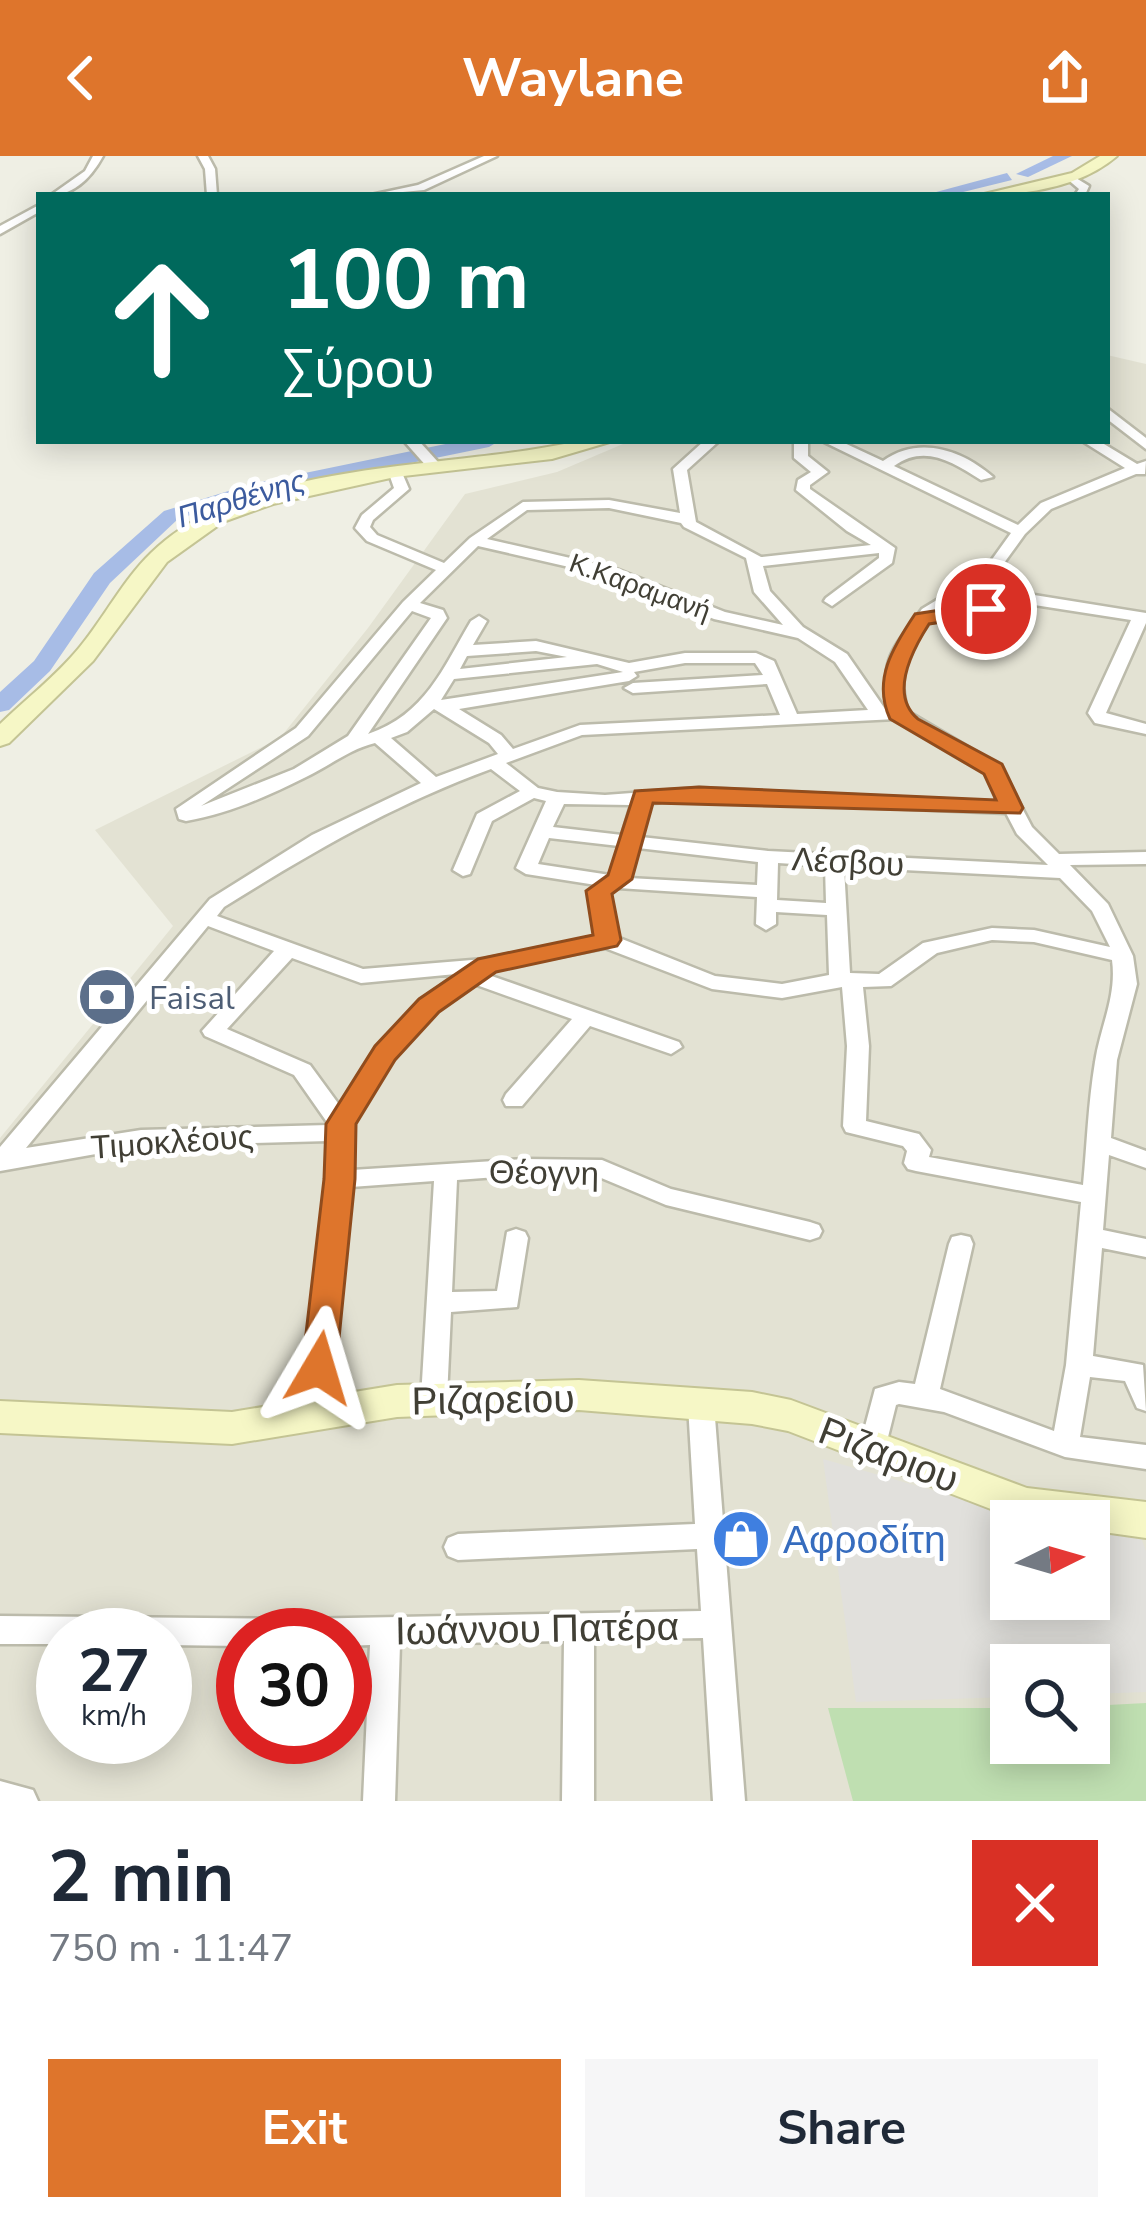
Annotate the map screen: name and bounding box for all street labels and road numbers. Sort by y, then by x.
street label: Κ.Καραμανή [564,545,716,630]
street label: Λέσβου [791,837,905,888]
street label: Τιμοκλέους [89,1114,255,1171]
street label: Θέογνη [489,1150,599,1197]
street label: Ριζαρείου [411,1373,575,1428]
street label: Ριζαριου [811,1405,966,1506]
street label: Ιωάννου Πατέρα [395,1601,680,1658]

